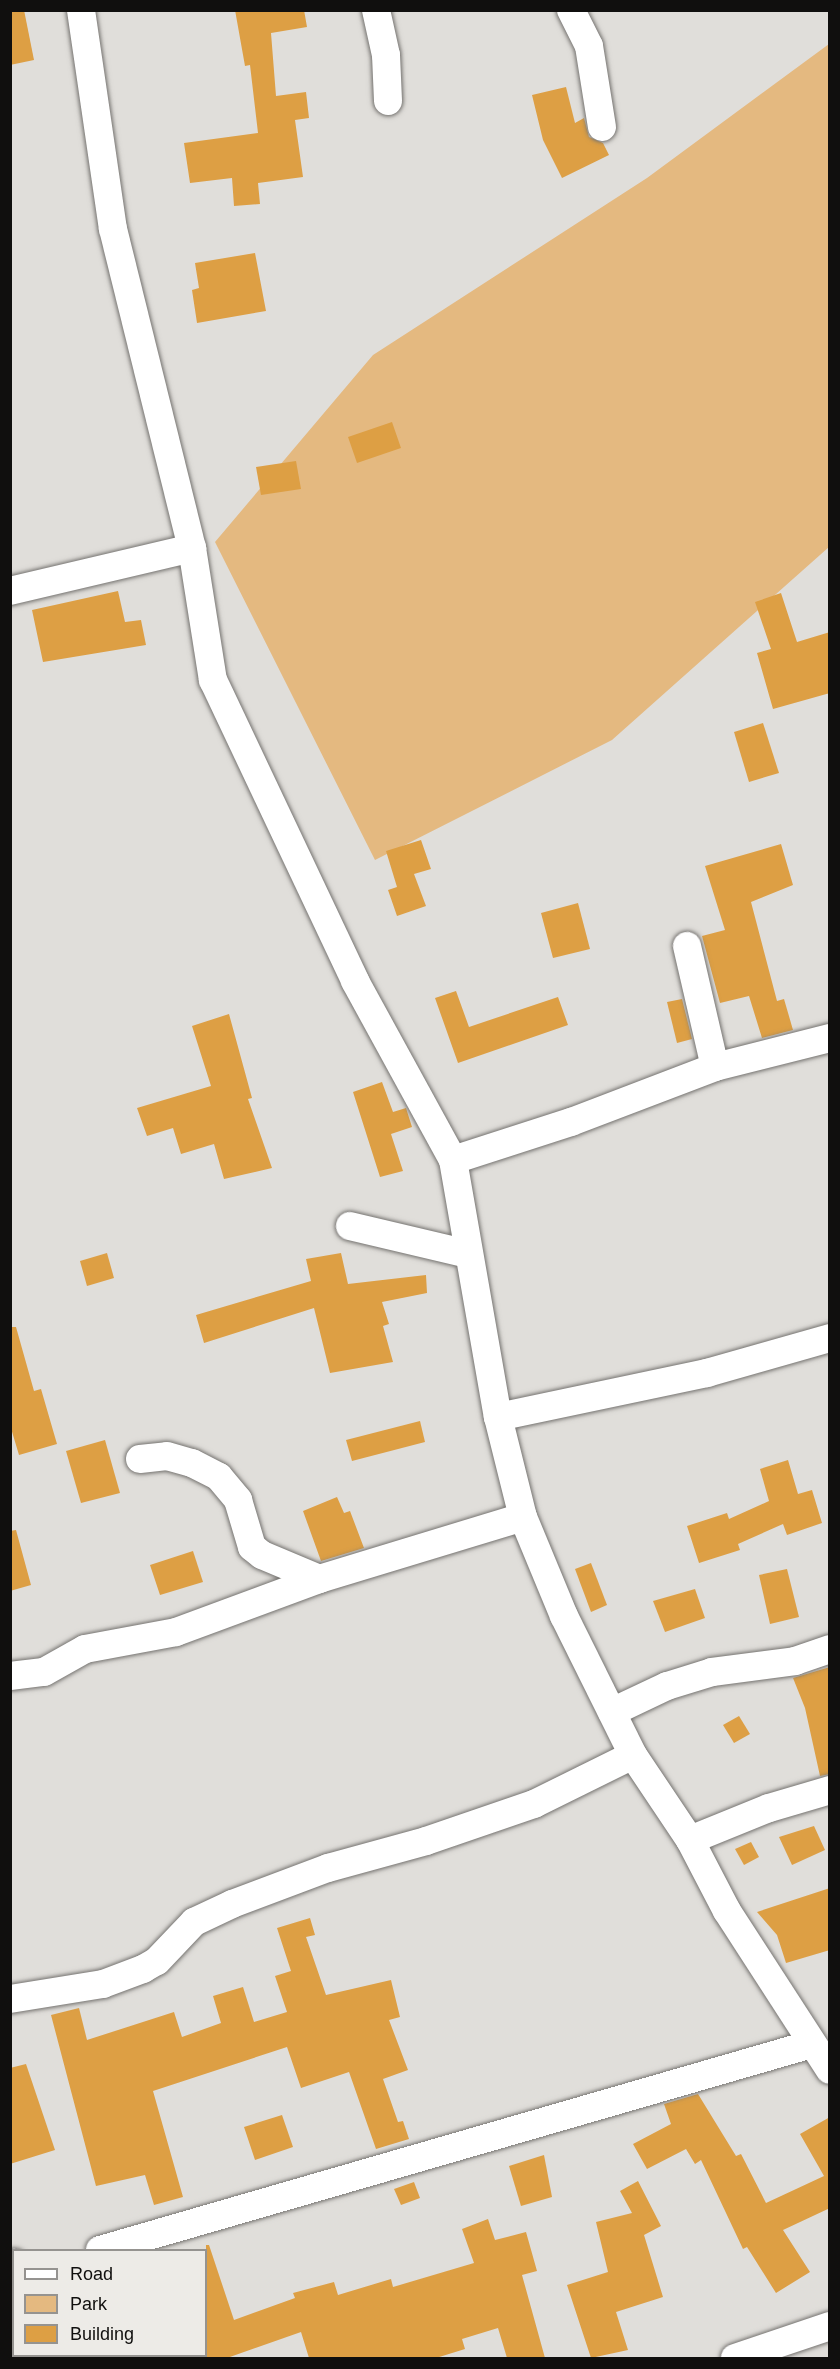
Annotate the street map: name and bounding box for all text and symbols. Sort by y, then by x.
legend [12,2249,207,2357]
text: Road [70,2264,113,2284]
text: Park [70,2294,107,2314]
text: Building [70,2324,134,2344]

